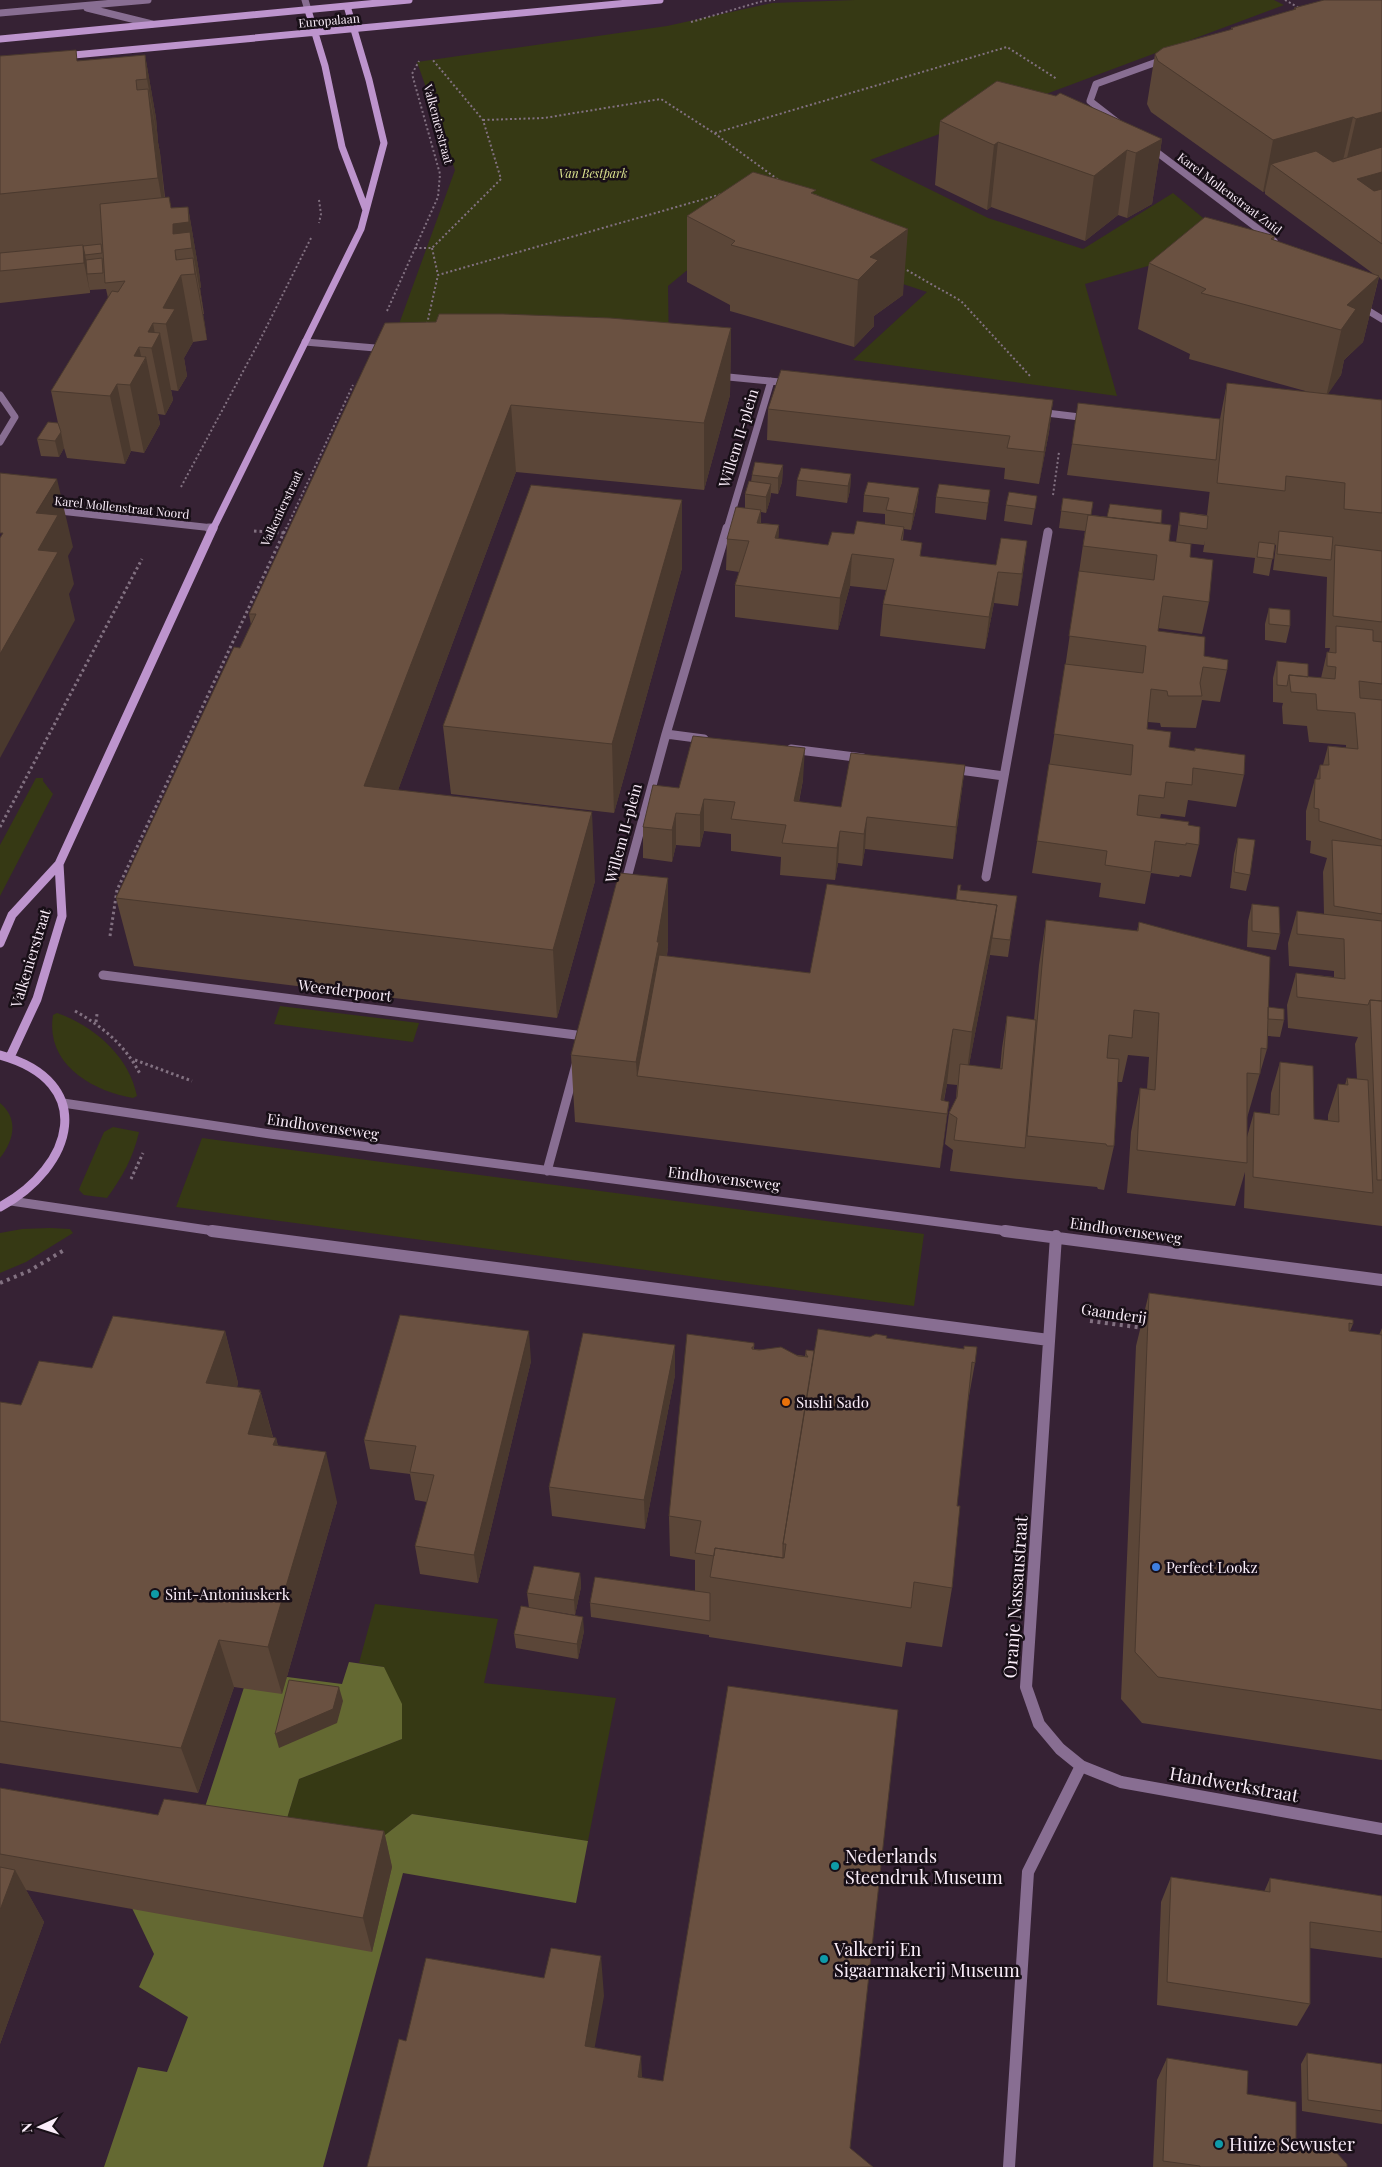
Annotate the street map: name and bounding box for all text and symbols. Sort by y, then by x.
street label: Europalaan [298,9,360,31]
street label: Valkenierstraat [420,81,458,166]
street label: Karel Mollenstraat Zuid [1175,149,1285,237]
park label: Van Bestpark [559,165,627,181]
street label: Willem II-plein [713,386,762,491]
street label: Valkenierstraat [256,467,306,549]
street label: Karel Mollenstraat Noord [54,492,190,522]
street label: Willem II-plein [600,781,646,886]
street label: Valkenierstraat [5,906,55,1011]
street label: Weerderpoort [296,974,394,1006]
street label: Eindhovenseweg [266,1108,380,1144]
street label: Eindhovenseweg [667,1161,781,1195]
street label: Eindhovenseweg [1069,1212,1183,1248]
street label: Gaanderij [1080,1299,1148,1327]
place label: Sushi Sado [796,1392,869,1412]
marker: Sushi Sado [780,1396,792,1408]
street label: Oranje Nassaustraat [997,1514,1033,1679]
place label: Perfect Lookz [1166,1557,1258,1577]
marker: Perfect Lookz [1150,1561,1162,1573]
place label: Sint-Antoniuskerk [165,1584,291,1604]
marker: Sint-Antoniuskerk [149,1588,161,1600]
street label: Handwerkstraat [1168,1761,1301,1807]
place label: Nederlands Steendruk Museum [845,1844,1003,1889]
marker: Nederlands Steendruk Museum [829,1860,841,1872]
place label: Valkerij En Sigaarmakerij Museum [833,1937,1020,1982]
marker: Valkerij En Sigaarmakerij Museum [818,1953,830,1965]
north arrow [15,2102,65,2152]
text: N [17,2122,36,2134]
place label: Huize Sewuster [1229,2132,1355,2156]
marker: Huize Sewuster [1213,2138,1225,2150]

